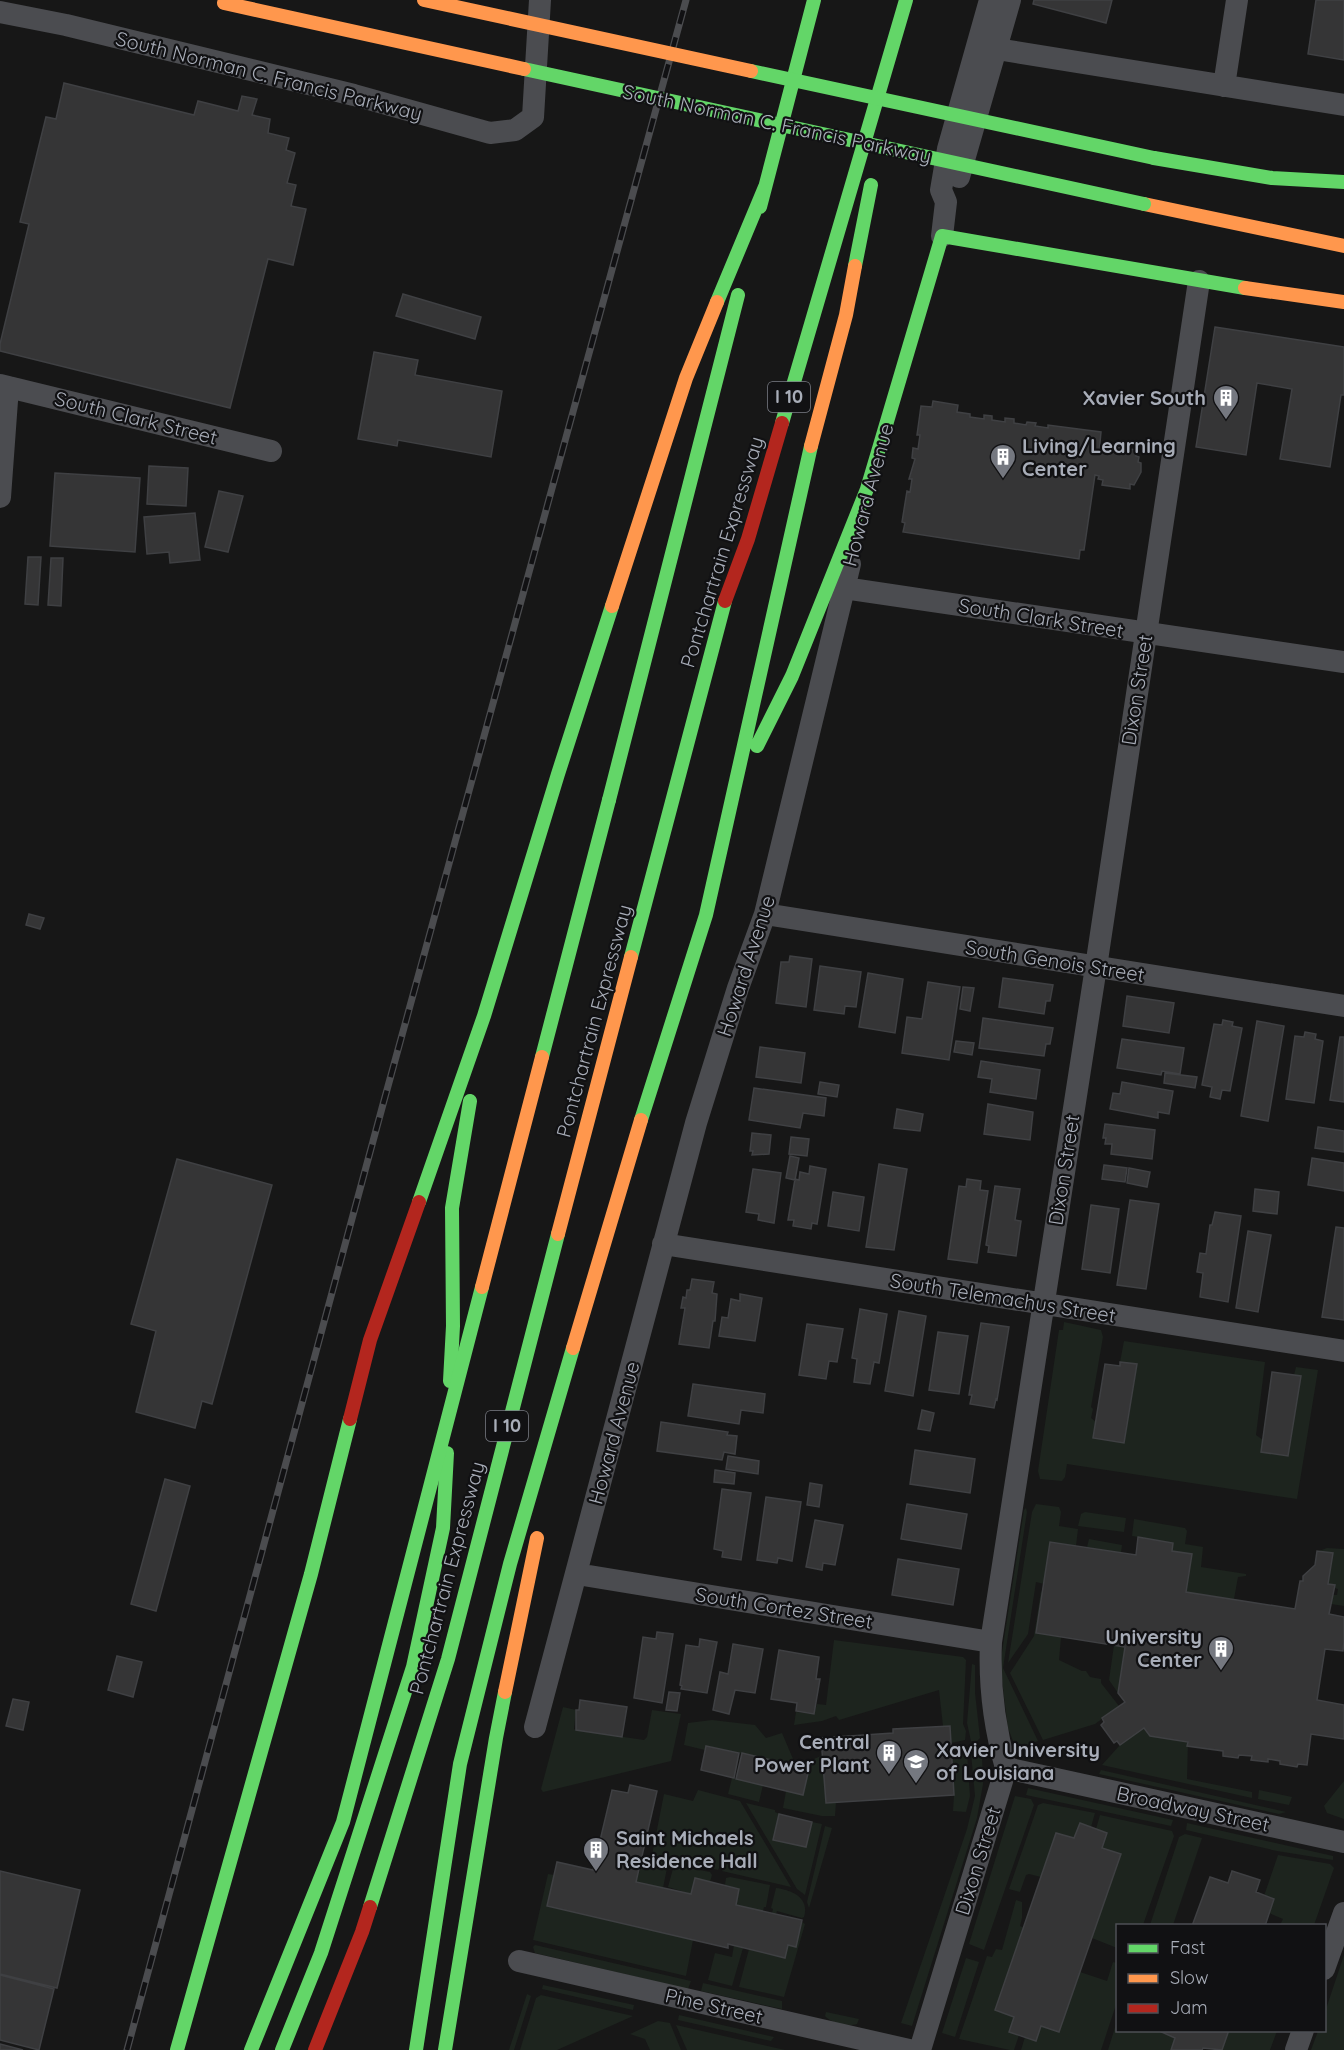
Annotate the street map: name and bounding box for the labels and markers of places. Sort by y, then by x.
building icon: Xavier South [1211,383,1241,421]
place label: Xavier South [1082,385,1206,410]
place label: Living/Learning Center [1022,433,1176,481]
building icon: Living/Learning Center [988,442,1018,480]
place label: University Center [1105,1624,1202,1672]
building icon: University Center [1206,1634,1236,1672]
place label: Central Power Plant [754,1729,870,1777]
place label: Xavier University of Louisiana [936,1737,1100,1785]
building icon: Central Power Plant [874,1738,904,1776]
school or university icon: Xavier University of Louisiana [901,1747,931,1785]
place label: Saint Michaels Residence Hall [616,1825,758,1873]
building icon: Saint Michaels Residence Hall [581,1835,611,1873]

